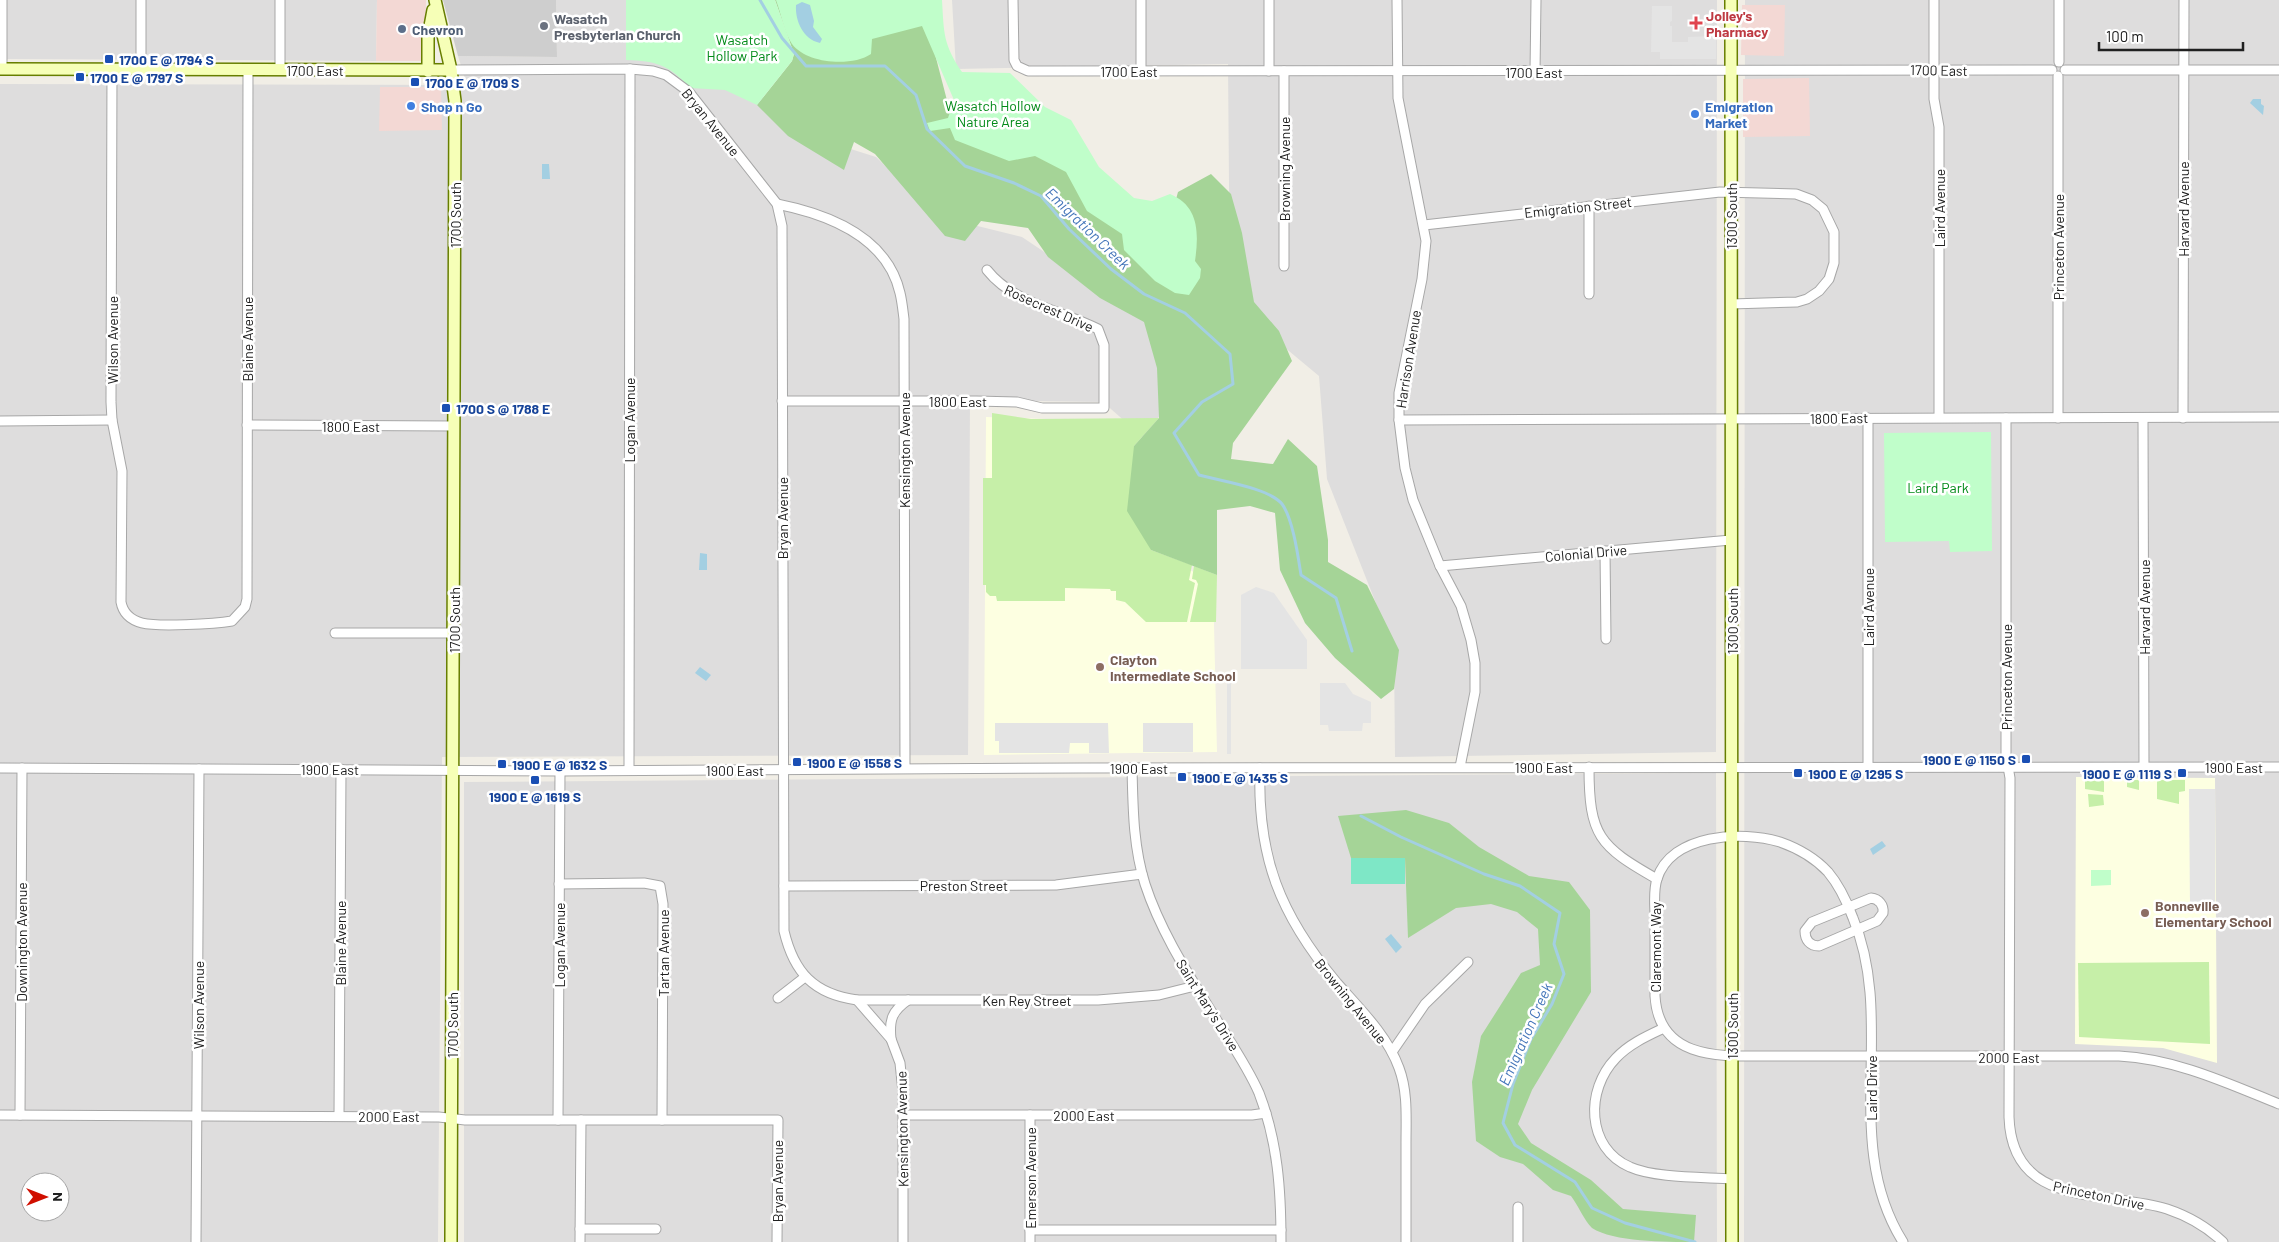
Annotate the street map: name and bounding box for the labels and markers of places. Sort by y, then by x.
place label: Jolley's Pharmacy [1706,7,1768,40]
place label: Wasatch Presbyterian Church [554,10,681,43]
marker: Jolley's Pharmacy [1690,17,1702,29]
marker: Wasatch Presbyterian Church [538,20,550,32]
place label: Chevron [412,21,463,38]
marker: Chevron [396,23,408,35]
place label: 1700 E @ 1794 S [119,51,214,68]
marker: 1700 E @ 1794 S [103,53,115,65]
place label: 1700 E @ 1797 S [90,69,183,86]
marker: 1700 E @ 1797 S [74,71,86,83]
place label: 1700 E @ 1709 S [425,74,519,91]
marker: 1700 E @ 1709 S [409,76,421,88]
place label: Shop n Go [421,98,483,115]
place label: Emigration Market [1705,98,1773,131]
marker: Shop n Go [405,100,417,112]
marker: Emigration Market [1689,108,1701,120]
place label: 1700 S @ 1788 E [456,400,550,417]
marker: 1700 S @ 1788 E [440,402,452,414]
place label: Clayton Intermediate School [1110,651,1236,684]
marker: Clayton Intermediate School [1094,661,1106,673]
place label: 1900 E @ 1150 S [1923,751,2016,768]
marker: 1900 E @ 1150 S [2020,753,2032,765]
place label: 1900 E @ 1558 S [807,754,902,771]
place label: 1900 E @ 1632 S [512,756,607,773]
marker: 1900 E @ 1558 S [791,756,803,768]
marker: 1900 E @ 1632 S [496,758,508,770]
place label: 1900 E @ 1295 S [1808,765,1903,782]
place label: 1900 E @ 1119 S [2082,765,2172,782]
marker: 1900 E @ 1295 S [1792,767,1804,779]
marker: 1900 E @ 1119 S [2176,767,2188,779]
place label: 1900 E @ 1435 S [1192,769,1288,786]
marker: 1900 E @ 1435 S [1176,771,1188,783]
marker: 1900 E @ 1619 S [529,774,541,786]
place label: 1900 E @ 1619 S [489,788,581,805]
place label: Bonneville Elementary School [2155,897,2272,930]
marker: Bonneville Elementary School [2139,907,2151,919]

